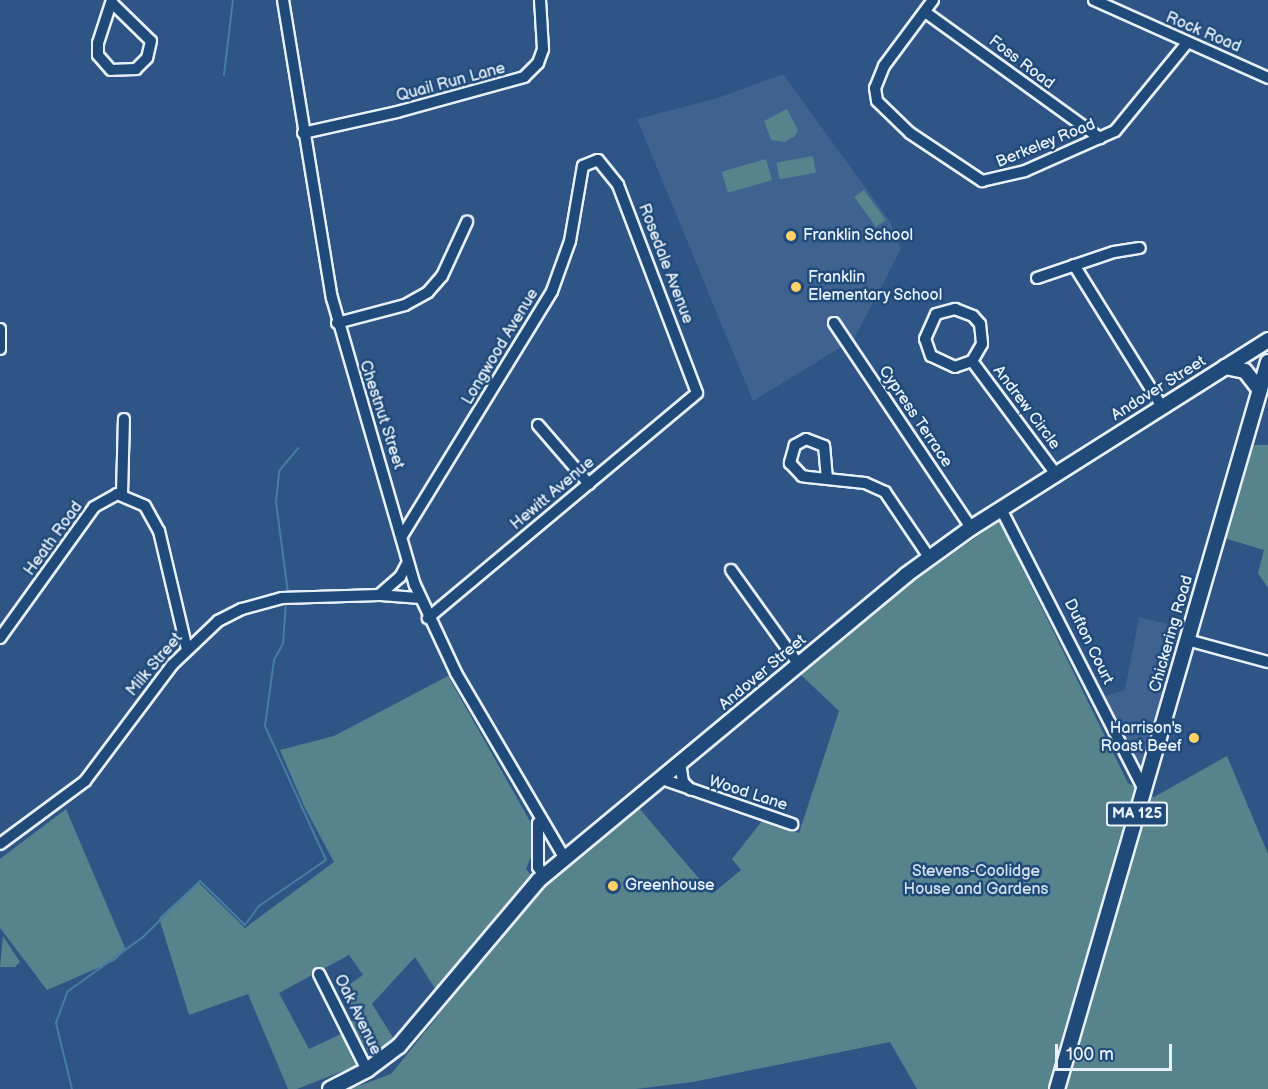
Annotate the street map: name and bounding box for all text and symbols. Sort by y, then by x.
street label: Rock Road [1163,9,1243,57]
street label: Foss Road [984,32,1058,94]
street label: Quail Run Lane [394,59,508,107]
street label: Berkeley Road [993,115,1099,173]
street label: Rosedale Avenue [633,201,697,327]
place label: Franklin School [803,226,913,246]
marker: Franklin School [784,229,798,243]
place label: Franklin Elementary School [808,268,944,306]
marker: Franklin Elementary School [789,280,803,294]
street label: Longwood Avenue [459,285,543,409]
street label: Andover Street [1108,352,1210,426]
street label: Chestnut Street [354,358,408,472]
street label: Cypress Terrace [874,362,956,472]
street label: Andrew Circle [988,362,1064,454]
street label: Hewitt Avenue [507,453,599,535]
street label: Heath Road [21,498,87,580]
street label: Chickering Road [1146,574,1198,694]
street label: Dufton Court [1059,596,1117,688]
street label: Milk Street [123,629,187,701]
street label: Andover Street [715,631,811,715]
place label: Harrison's Roast Beef [1100,719,1182,757]
marker: Harrison's Roast Beef [1187,731,1201,745]
street label: Wood Lane [706,772,790,816]
road number: MA 125 [1106,802,1168,826]
park label: Stevens-Coolidge House and Gardens [904,862,1048,900]
place label: Greenhouse [625,876,715,896]
marker: Greenhouse [606,879,620,893]
street label: Oak Avenue [329,972,385,1058]
scale bar [1058,1032,1175,1070]
text: 100 m [1066,1044,1114,1065]

